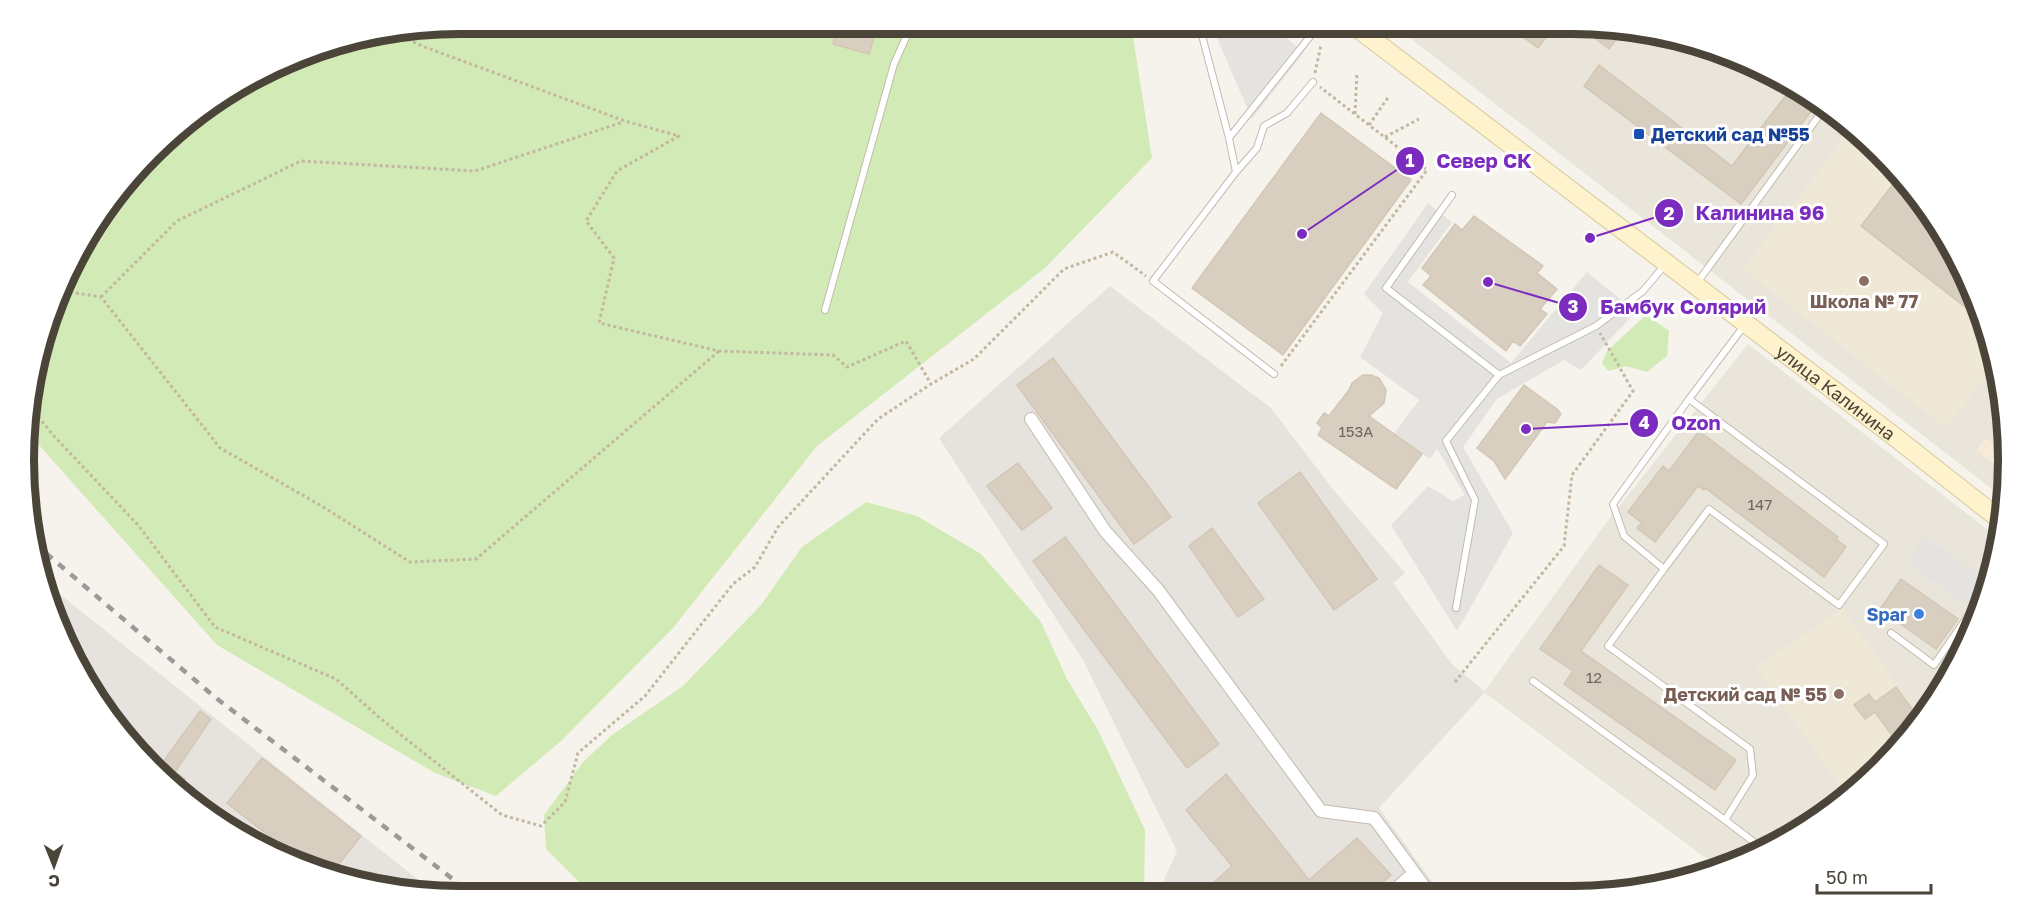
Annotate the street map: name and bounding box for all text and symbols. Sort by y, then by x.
place label: Детский сад №55 [1651,123,1810,145]
marker: Детский сад №55 [1632,127,1646,141]
callout: Север СК [1395,142,1544,180]
text: Север СК [1436,148,1532,172]
text: 1 [1405,149,1415,171]
callout: Калинина 96 [1654,194,1837,232]
text: Калинина 96 [1696,200,1824,224]
text: 2 [1664,202,1675,224]
marker: Школа № 77 [1857,274,1871,288]
callout: Бамбук Солярий [1558,288,1779,326]
place label: Школа № 77 [1810,290,1918,312]
text: Бамбук Солярий [1600,294,1766,318]
text: 3 [1568,295,1579,317]
street label: улица Калинина [1772,340,1900,445]
callout: Ozon [1629,404,1733,442]
text: Ozon [1671,410,1721,434]
text: 4 [1638,411,1650,433]
house number: 153А [1339,422,1373,440]
house number: 147 [1748,495,1772,513]
place label: Spar [1866,603,1907,625]
marker: Spar [1912,607,1926,621]
house number: 12 [1586,668,1602,686]
place label: Детский сад № 55 [1664,683,1827,705]
marker: Детский сад № 55 [1832,687,1846,701]
north arrow [24,836,84,896]
scale bar [1817,857,1931,895]
text: 50 m [1826,866,1868,888]
text: С [48,871,60,891]

